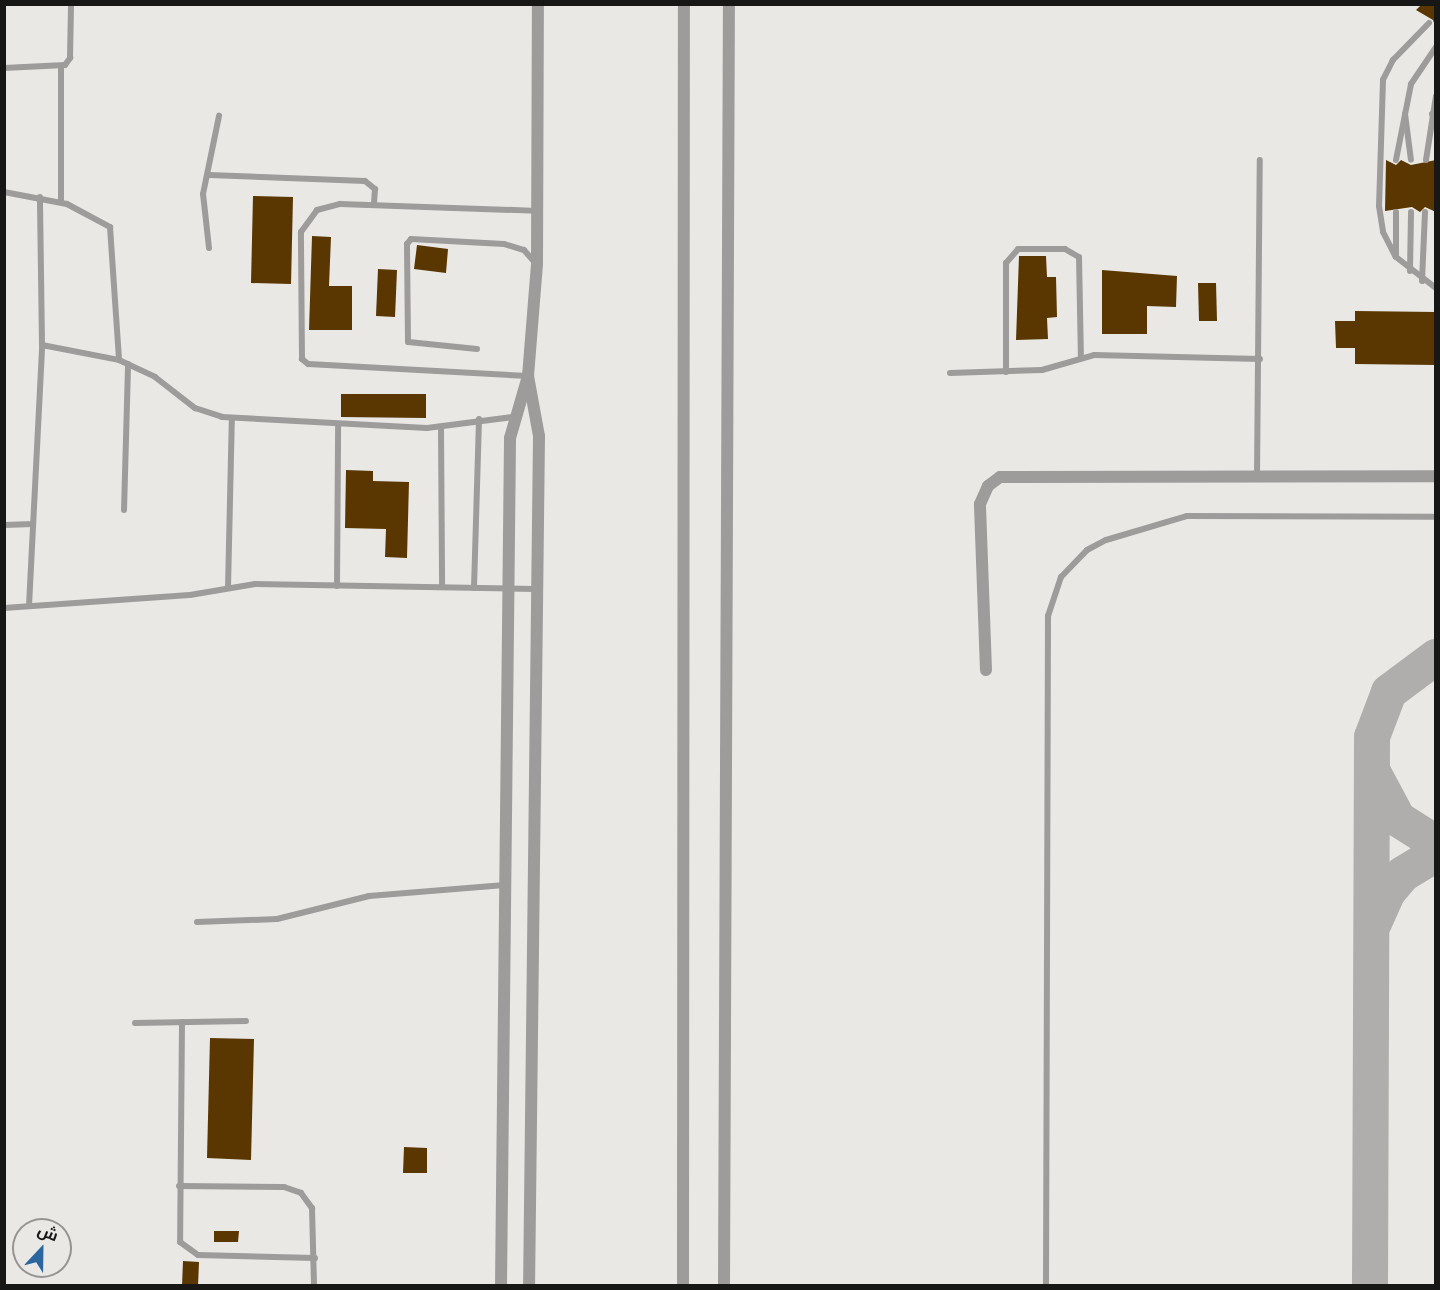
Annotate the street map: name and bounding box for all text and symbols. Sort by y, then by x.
north arrow [12,1218,72,1278]
text: ش [34,1219,62,1247]

